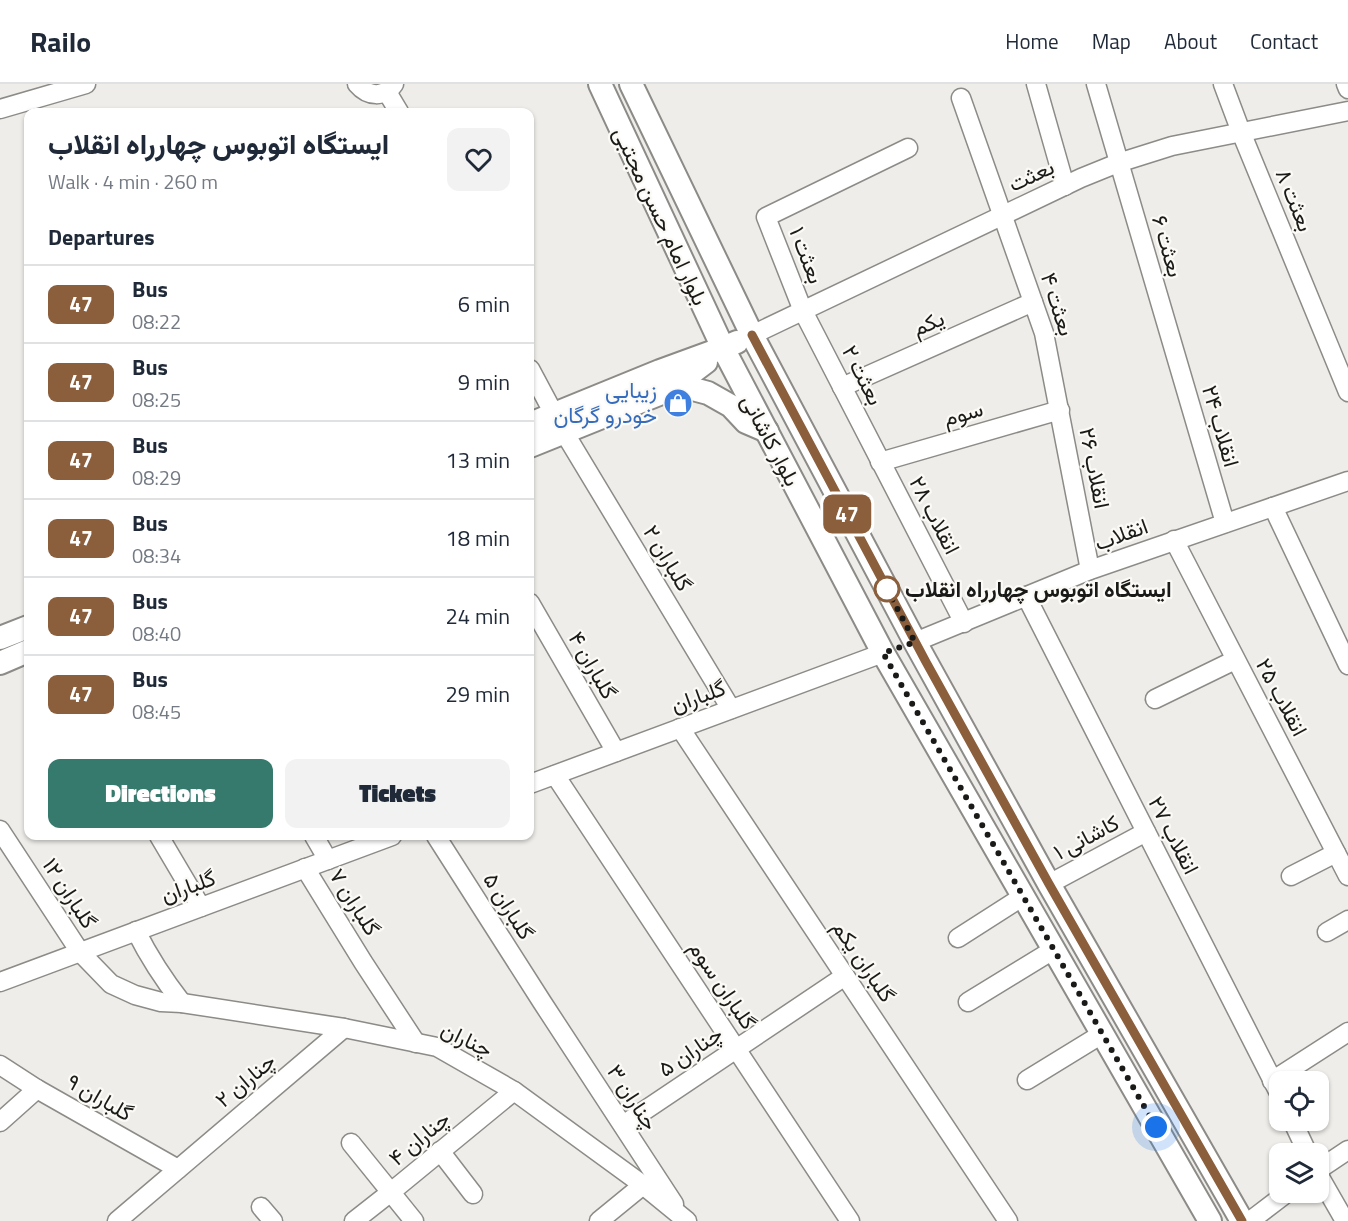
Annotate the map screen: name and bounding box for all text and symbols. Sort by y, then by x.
text: Railo [30,20,91,63]
text: Home [1005,25,1059,57]
text: Map [1092,25,1131,57]
text: About [1164,25,1217,57]
text: Contact [1250,25,1318,57]
street label: بلوار امام حسن مجتبی [605,121,717,311]
text: ایستگاه اتوبوس چهارراه انقلاب [48,122,389,165]
button: heart [447,128,510,191]
street label: بعثت [1002,150,1060,200]
street label: ۸ بعثت [1267,163,1323,237]
text: Walk · 4 min · 260 m [48,166,218,197]
street label: ۶ بعثت [1143,211,1193,281]
text: Departures [48,220,155,254]
street label: ۱ بعثت [781,222,833,288]
street label: ۴ بعثت [1032,268,1084,340]
text: Bus [132,272,168,306]
text: 6 min [458,287,510,321]
text: 47 [69,288,93,320]
street label: یکم [906,301,950,345]
text: 08:22 [132,306,181,337]
street label: ۲ بعثت [833,339,893,411]
text: Bus [132,350,168,384]
text: 9 min [458,365,510,399]
text: 47 [69,366,93,398]
place label: زیبایی خودرو گرگان [553,373,657,432]
street label: انقلاب ۲۴ [1193,381,1249,471]
text: 08:25 [132,384,181,415]
shop icon: زیبایی خودرو گرگان [662,387,694,419]
street label: بلوار کاشانی [733,388,809,492]
street label: سوم [939,391,987,435]
street label: انقلاب ۲۶ [1070,425,1120,511]
text: Bus [132,428,168,462]
text: 13 min [445,443,510,477]
text: 47 [69,444,93,476]
text: 08:29 [132,462,181,493]
street label: ۲۸ انقلاب [901,470,969,560]
line badge: 47 [820,494,874,534]
text: 47 [835,498,859,530]
text: Bus [132,506,168,540]
street label: انقلاب [1089,509,1153,559]
street label: گلباران ۲ [635,518,701,598]
text: 18 min [445,521,510,555]
text: 47 [69,522,93,554]
text: 08:34 [132,540,181,571]
place label: ایستگاه اتوبوس چهارراه انقلاب [905,572,1172,606]
marker: ایستگاه اتوبوس چهارراه انقلاب [874,576,900,602]
text: Bus [132,584,168,618]
text: 24 min [445,599,510,633]
text: 47 [69,600,93,632]
text: 08:40 [132,618,181,649]
street label: گلباران ۴ [560,625,626,706]
street label: انقلاب ۲۵ [1247,652,1317,742]
text: Bus [132,662,168,696]
street label: گلباران [666,670,730,722]
text: 29 min [445,677,510,711]
text: 47 [69,678,93,710]
text: 08:45 [132,696,181,727]
button: Directions [48,759,273,828]
button: Tickets [285,759,510,828]
street label: انقلاب ۲۷ [1140,790,1208,880]
street label: ۱ کاشانی [1047,805,1125,869]
street label: گلباران ۱۲ [34,851,106,936]
street label: گلباران [156,860,220,912]
street label: ۷ گلباران [321,862,389,943]
street label: گلباران ۵ [475,866,543,947]
street label: گلباران یکم [824,913,904,1009]
street label: گلباران سوم [681,934,766,1037]
street label: چناران [435,1012,499,1066]
street label: ۵ چناران [651,1017,729,1085]
street label: ۲ چناران [207,1044,283,1116]
street label: چناران ۳ [599,1057,667,1137]
street label: ۹ گلباران [60,1064,140,1130]
map controls [1269,1071,1329,1203]
button: locate [1269,1071,1329,1131]
street label: ۴ چناران [381,1102,457,1174]
your location [1141,1112,1171,1142]
button: layers [1269,1143,1329,1203]

